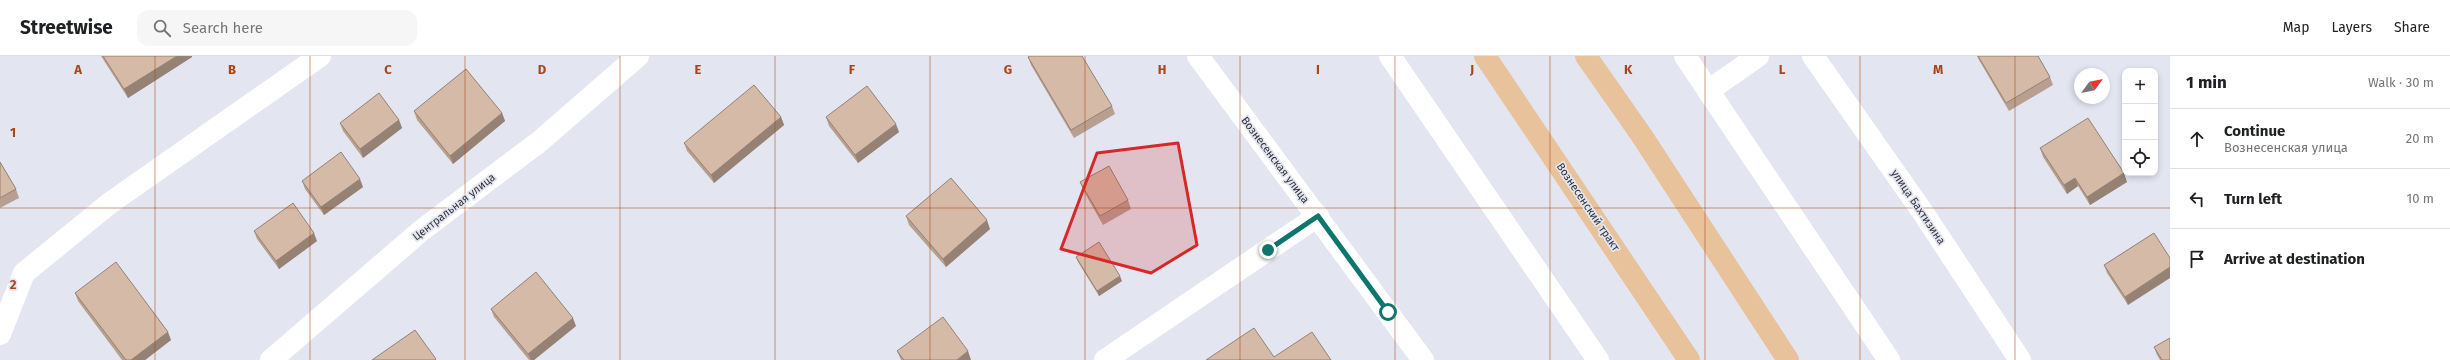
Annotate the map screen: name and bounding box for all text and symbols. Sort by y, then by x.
search box [137,10,417,46]
text: Streetwise [20,16,113,39]
icon: search [151,17,173,39]
text: Search here [183,19,263,37]
text: Map [2283,19,2309,36]
text: Layers [2331,19,2372,36]
text: Share [2394,19,2430,36]
text: A [73,62,82,77]
text: B [228,62,236,77]
text: C [384,62,392,77]
text: D [538,62,547,77]
text: E [695,62,702,77]
text: F [849,62,856,77]
text: G [1004,62,1012,77]
text: H [1158,62,1166,77]
text: I [1316,62,1320,77]
text: J [1469,62,1474,77]
text: K [1624,62,1633,77]
text: L [1779,62,1786,77]
text: M [1933,62,1943,77]
north arrow [2074,68,2110,104]
map controls [2122,68,2158,176]
button: + [2122,68,2158,104]
text: 1 min [2186,72,2227,93]
text: Walk · 30 m [2368,75,2434,90]
button: − [2122,104,2158,140]
street label: Вознесенская улица [1238,114,1312,206]
text: Continue [2224,122,2285,140]
text: 1 [10,125,16,140]
icon: ahead [2186,128,2208,150]
text: 20 m [2406,131,2434,146]
button: locate [2122,140,2158,176]
text: Вознесенская улица [2224,140,2348,155]
street label: Вознесенский тракт [1554,160,1622,254]
street label: улица Бахтизина [1888,167,1948,247]
street label: Центральная улица [410,171,498,243]
icon: left [2186,188,2208,210]
text: Turn left [2224,190,2282,208]
text: 10 m [2407,191,2434,206]
route end [1259,241,1277,259]
icon: arrive [2186,248,2208,270]
text: Arrive at destination [2224,250,2365,268]
text: 2 [10,277,17,292]
route start [1379,303,1397,321]

